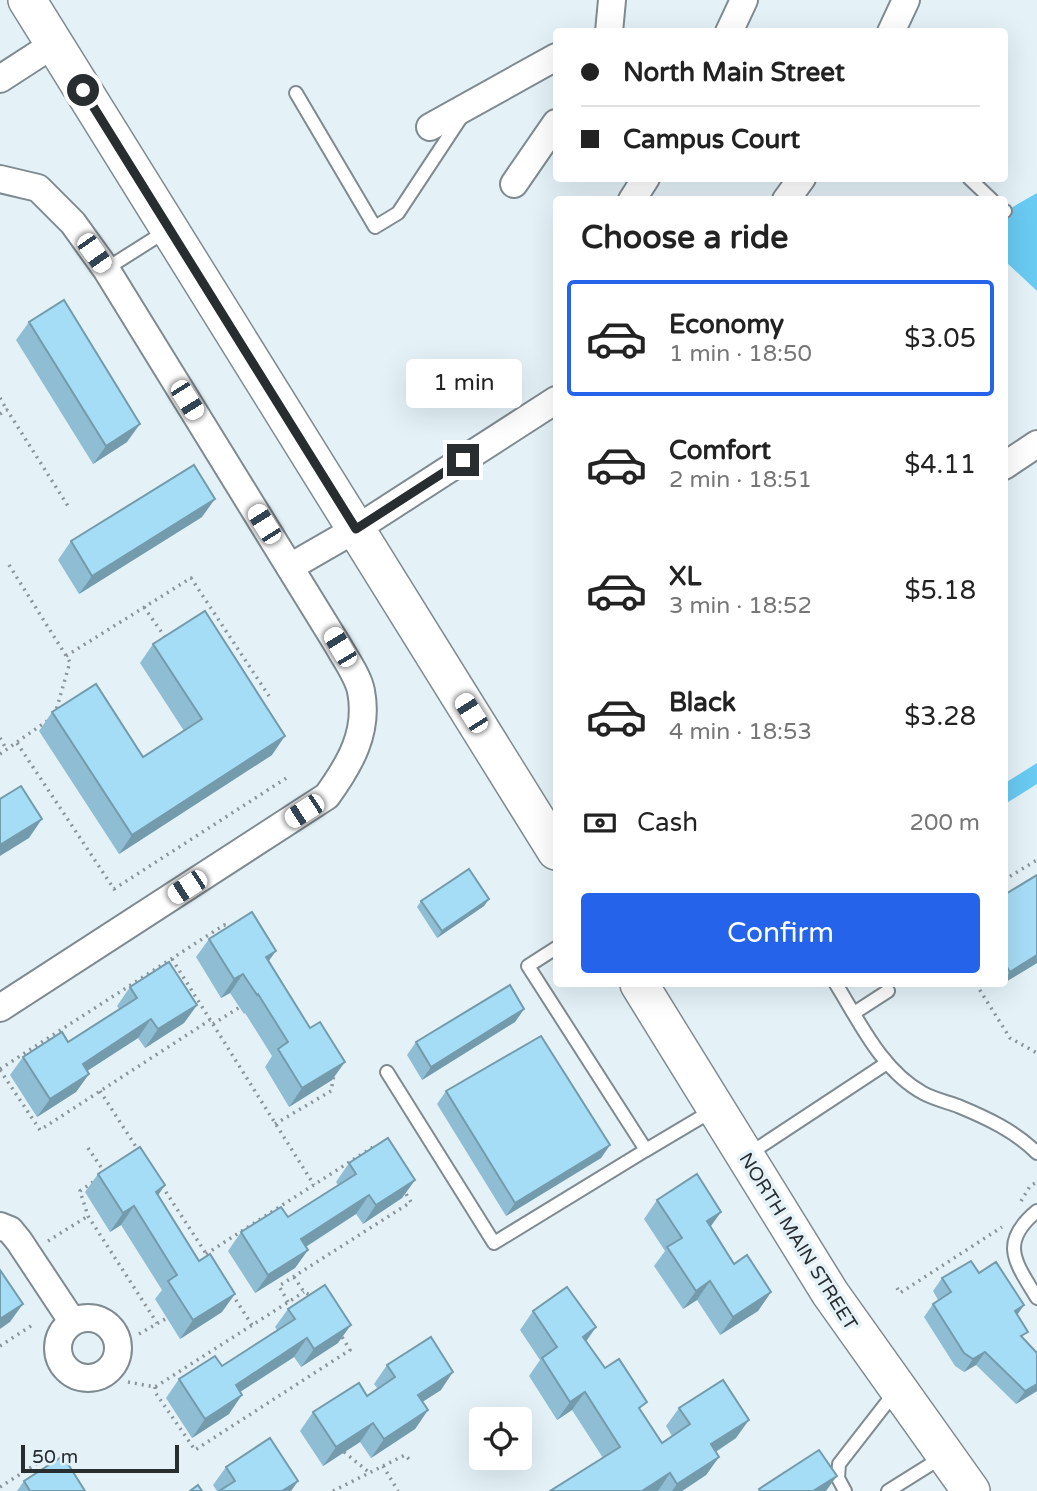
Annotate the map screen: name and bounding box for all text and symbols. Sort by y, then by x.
text: North Main Street [623,57,845,88]
route start [67,74,99,106]
text: Campus Court [623,124,800,155]
text: Choose a ride [581,219,788,257]
car [74,230,115,276]
icon: car [585,307,648,370]
text: Economy [669,309,784,340]
text: $3.05 [904,323,976,354]
text: 1 min · 18:50 [669,340,812,368]
callout: 1 min [405,358,521,407]
text: 1 min [433,369,495,397]
car [167,377,208,423]
icon: car [585,433,648,496]
text: Comfort [669,435,771,466]
route end [447,444,479,476]
text: $4.11 [904,449,976,480]
text: 2 min · 18:51 [669,466,812,494]
car [244,501,285,547]
icon: car [585,559,648,622]
text: XL [669,561,701,592]
text: $5.18 [904,575,976,606]
text: 3 min · 18:52 [669,592,812,620]
car [321,624,360,670]
icon: car [585,685,648,748]
text: Black [669,687,736,718]
car [451,690,492,736]
text: $3.28 [904,701,976,732]
text: 4 min · 18:53 [669,718,812,746]
car [281,791,328,831]
icon: cash [581,804,619,842]
text: Cash [637,807,698,838]
text: 200 m [910,809,980,837]
car [164,867,211,907]
button: Confirm [581,893,980,973]
street label: NORTH MAIN STREET [734,1149,862,1335]
map controls [469,1407,532,1470]
button: locate [469,1407,532,1470]
scale bar [21,1442,178,1474]
text: 50 m [32,1446,78,1468]

